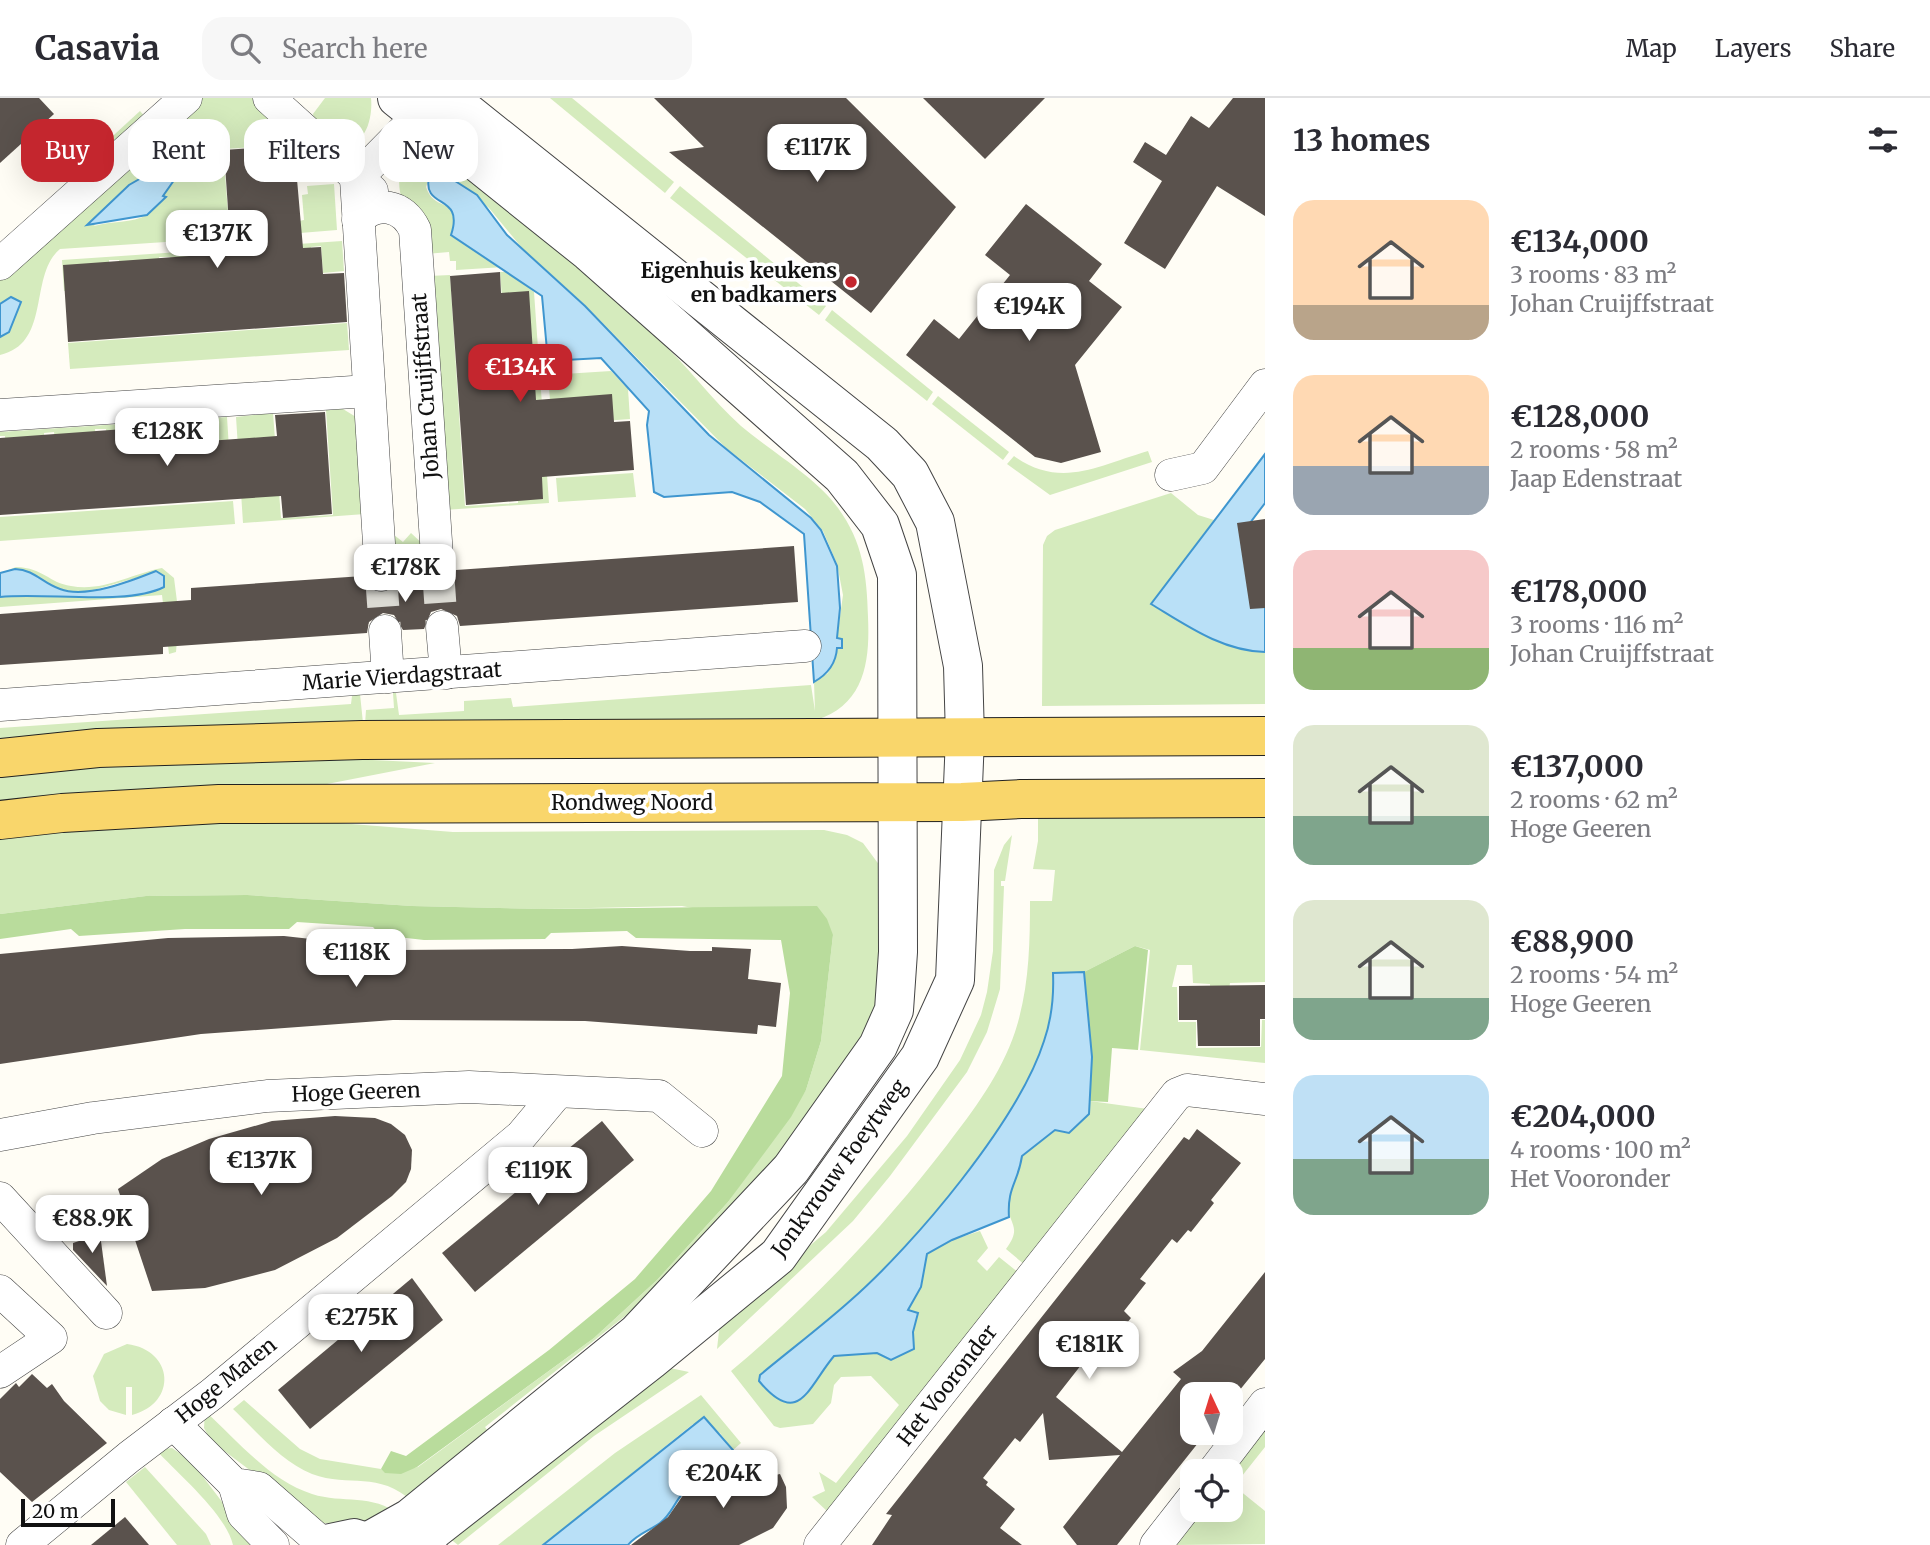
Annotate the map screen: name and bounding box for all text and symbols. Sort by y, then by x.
search box [202,17,692,80]
text: Casavia [35,28,160,69]
icon: search [226,29,264,67]
text: Search here [282,32,427,65]
text: Map [1626,33,1677,64]
text: Layers [1715,33,1791,64]
text: Share [1829,33,1895,64]
chip: Buy [21,119,114,182]
chip: Rent [128,119,230,182]
chip: Filters [244,119,365,182]
chip: New [379,119,478,182]
text: 13 homes [1293,121,1431,159]
icon: filters [1864,121,1902,159]
pin: €117K [768,125,866,184]
text: €117K [783,132,851,161]
pin: €137K [168,211,266,270]
text: €137K [182,218,252,247]
text: €134,000 [1510,222,1649,260]
icon: home [1349,228,1433,312]
place label: Eigenhuis keukens en badkamers [640,257,837,308]
text: 3 rooms · 83 m² [1510,260,1676,289]
marker: Eigenhuis keukens en badkamers [843,274,859,290]
pin: €194K [980,284,1078,343]
text: Johan Cruijffstraat [1510,289,1714,318]
text: €194K [993,291,1065,320]
street label: Johan Cruijffstraat [405,292,445,481]
pin: €134K [471,344,569,404]
text: €134K [484,352,556,381]
text: €128,000 [1510,397,1649,435]
icon: home [1349,403,1433,487]
pin: €128K [118,408,216,468]
text: €128K [131,416,203,445]
text: 2 rooms · 58 m² [1510,435,1678,464]
text: Jaap Edenstraat [1510,464,1682,493]
pin: €178K [356,545,454,604]
text: €178K [370,552,440,581]
text: €178,000 [1510,572,1647,610]
icon: home [1349,578,1433,662]
text: 3 rooms · 116 m² [1510,610,1684,639]
text: Johan Cruijffstraat [1510,639,1714,668]
street label: Marie Vierdagstraat [301,656,503,696]
text: €137,000 [1510,747,1644,785]
icon: home [1349,753,1433,837]
text: 2 rooms · 62 m² [1510,785,1678,814]
street label: Rondweg Noord [551,789,713,816]
text: Hoge Geeren [1510,814,1652,843]
text: €88,900 [1510,922,1634,960]
icon: home [1349,928,1433,1012]
pin: €118K [307,930,405,989]
text: €118K [322,937,390,966]
text: 2 rooms · 54 m² [1510,960,1678,989]
text: Hoge Geeren [1510,989,1652,1018]
street label: Jonkvrouw Foeytweg [765,1073,913,1263]
street label: Hoge Geeren [291,1076,421,1108]
text: €204,000 [1510,1097,1656,1135]
icon: home [1349,1103,1433,1187]
text: 4 rooms · 100 m² [1510,1135,1691,1164]
pin: €137K [212,1138,310,1197]
text: €137K [226,1145,296,1174]
pin: €119K [489,1148,587,1207]
text: €119K [504,1155,572,1184]
text: Het Vooronder [1510,1164,1671,1193]
pin: €88.9K [35,1196,149,1255]
text: €88.9K [52,1203,132,1232]
pin: €275K [312,1294,410,1354]
text: €275K [324,1302,398,1331]
street label: Het Vooronder [891,1319,1003,1451]
pin: €181K [1040,1322,1138,1381]
text: €181K [1055,1329,1123,1358]
street label: Hoge Maten [170,1331,282,1429]
north arrow [1180,1382,1242,1446]
map controls [1180,1382,1243,1522]
pin: €204K [674,1450,772,1510]
text: €204K [685,1458,761,1487]
button: locate [1180,1459,1243,1522]
scale bar [21,1496,116,1528]
text: 20 m [32,1499,79,1523]

